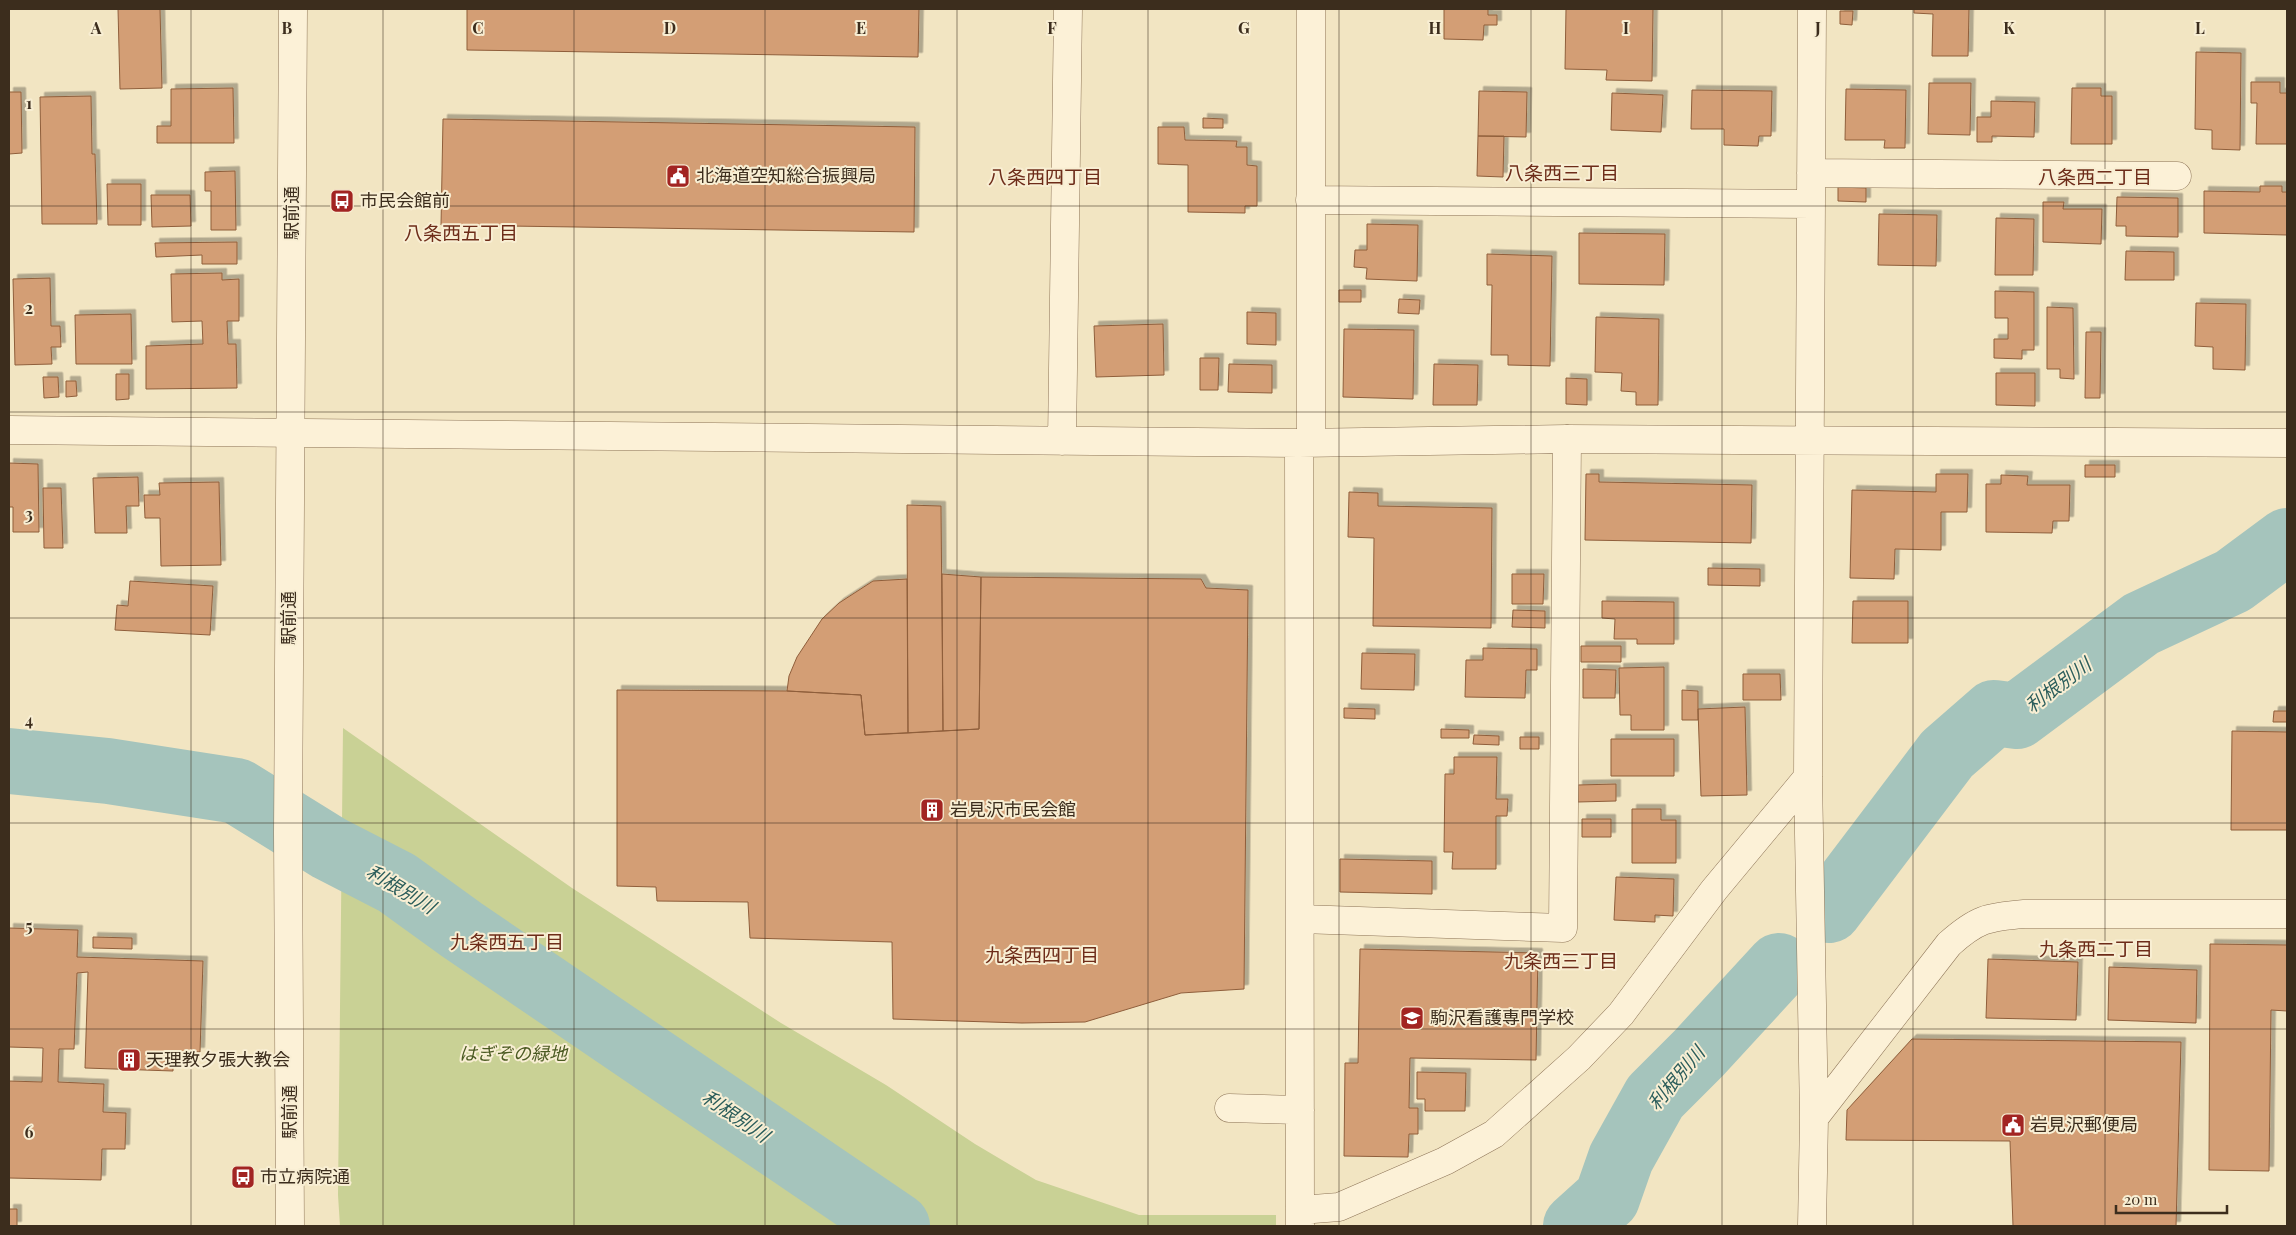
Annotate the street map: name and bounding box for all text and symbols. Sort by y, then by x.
text: A [90,17,102,38]
text: B [282,17,293,38]
text: C [472,17,484,38]
text: D [664,17,676,38]
text: E [856,17,866,38]
text: F [1047,17,1057,38]
text: G [1238,17,1250,38]
text: H [1429,17,1442,38]
text: I [1623,17,1629,38]
text: J [1814,17,1821,38]
text: K [2003,17,2015,38]
text: L [2195,17,2205,38]
text: 1 [26,92,32,113]
district label: 八条西三丁目 [1505,159,1619,185]
public building icon: 北海道空知総合振興局 [665,163,691,189]
place label: 北海道空知総合振興局 [696,163,876,187]
district label: 八条西四丁目 [988,163,1102,189]
district label: 八条西二丁目 [2038,163,2152,189]
street label: 駅前通 [279,186,303,240]
bus stop icon: 市民会館前 [329,188,355,214]
place label: 市民会館前 [360,188,450,212]
district label: 八条西五丁目 [404,219,518,245]
text: 2 [25,297,33,318]
text: 3 [25,503,33,524]
street label: 駅前通 [276,591,300,645]
water label: 利根別川 [2019,650,2097,717]
text: 4 [25,709,33,730]
building icon: 岩見沢市民会館 [919,797,945,823]
place label: 岩見沢市民会館 [950,797,1076,821]
water label: 利根別川 [362,857,442,920]
text: 5 [25,915,33,936]
district label: 九条西五丁目 [450,928,564,954]
district label: 九条西二丁目 [2039,935,2153,961]
district label: 九条西四丁目 [985,941,1099,967]
district label: 九条西三丁目 [1504,947,1618,973]
school or university icon: 駒沢看護専門学校 [1399,1005,1425,1031]
place label: 駒沢看護専門学校 [1430,1005,1574,1029]
water label: 利根別川 [1641,1038,1711,1115]
park label: はぎぞの緑地 [459,1041,569,1065]
building icon: 天理教夕張大教会 [116,1047,142,1073]
place label: 天理教夕張大教会 [146,1047,290,1071]
water label: 利根別川 [698,1083,777,1148]
street label: 駅前通 [277,1085,301,1139]
public building icon: 岩見沢郵便局 [2000,1112,2026,1138]
place label: 岩見沢郵便局 [2030,1112,2138,1136]
text: 6 [25,1121,34,1142]
bus stop icon: 市立病院通 [230,1164,256,1190]
place label: 市立病院通 [260,1164,350,1188]
scale bar [2116,1182,2227,1214]
text: 20 m [2124,1189,2158,1209]

